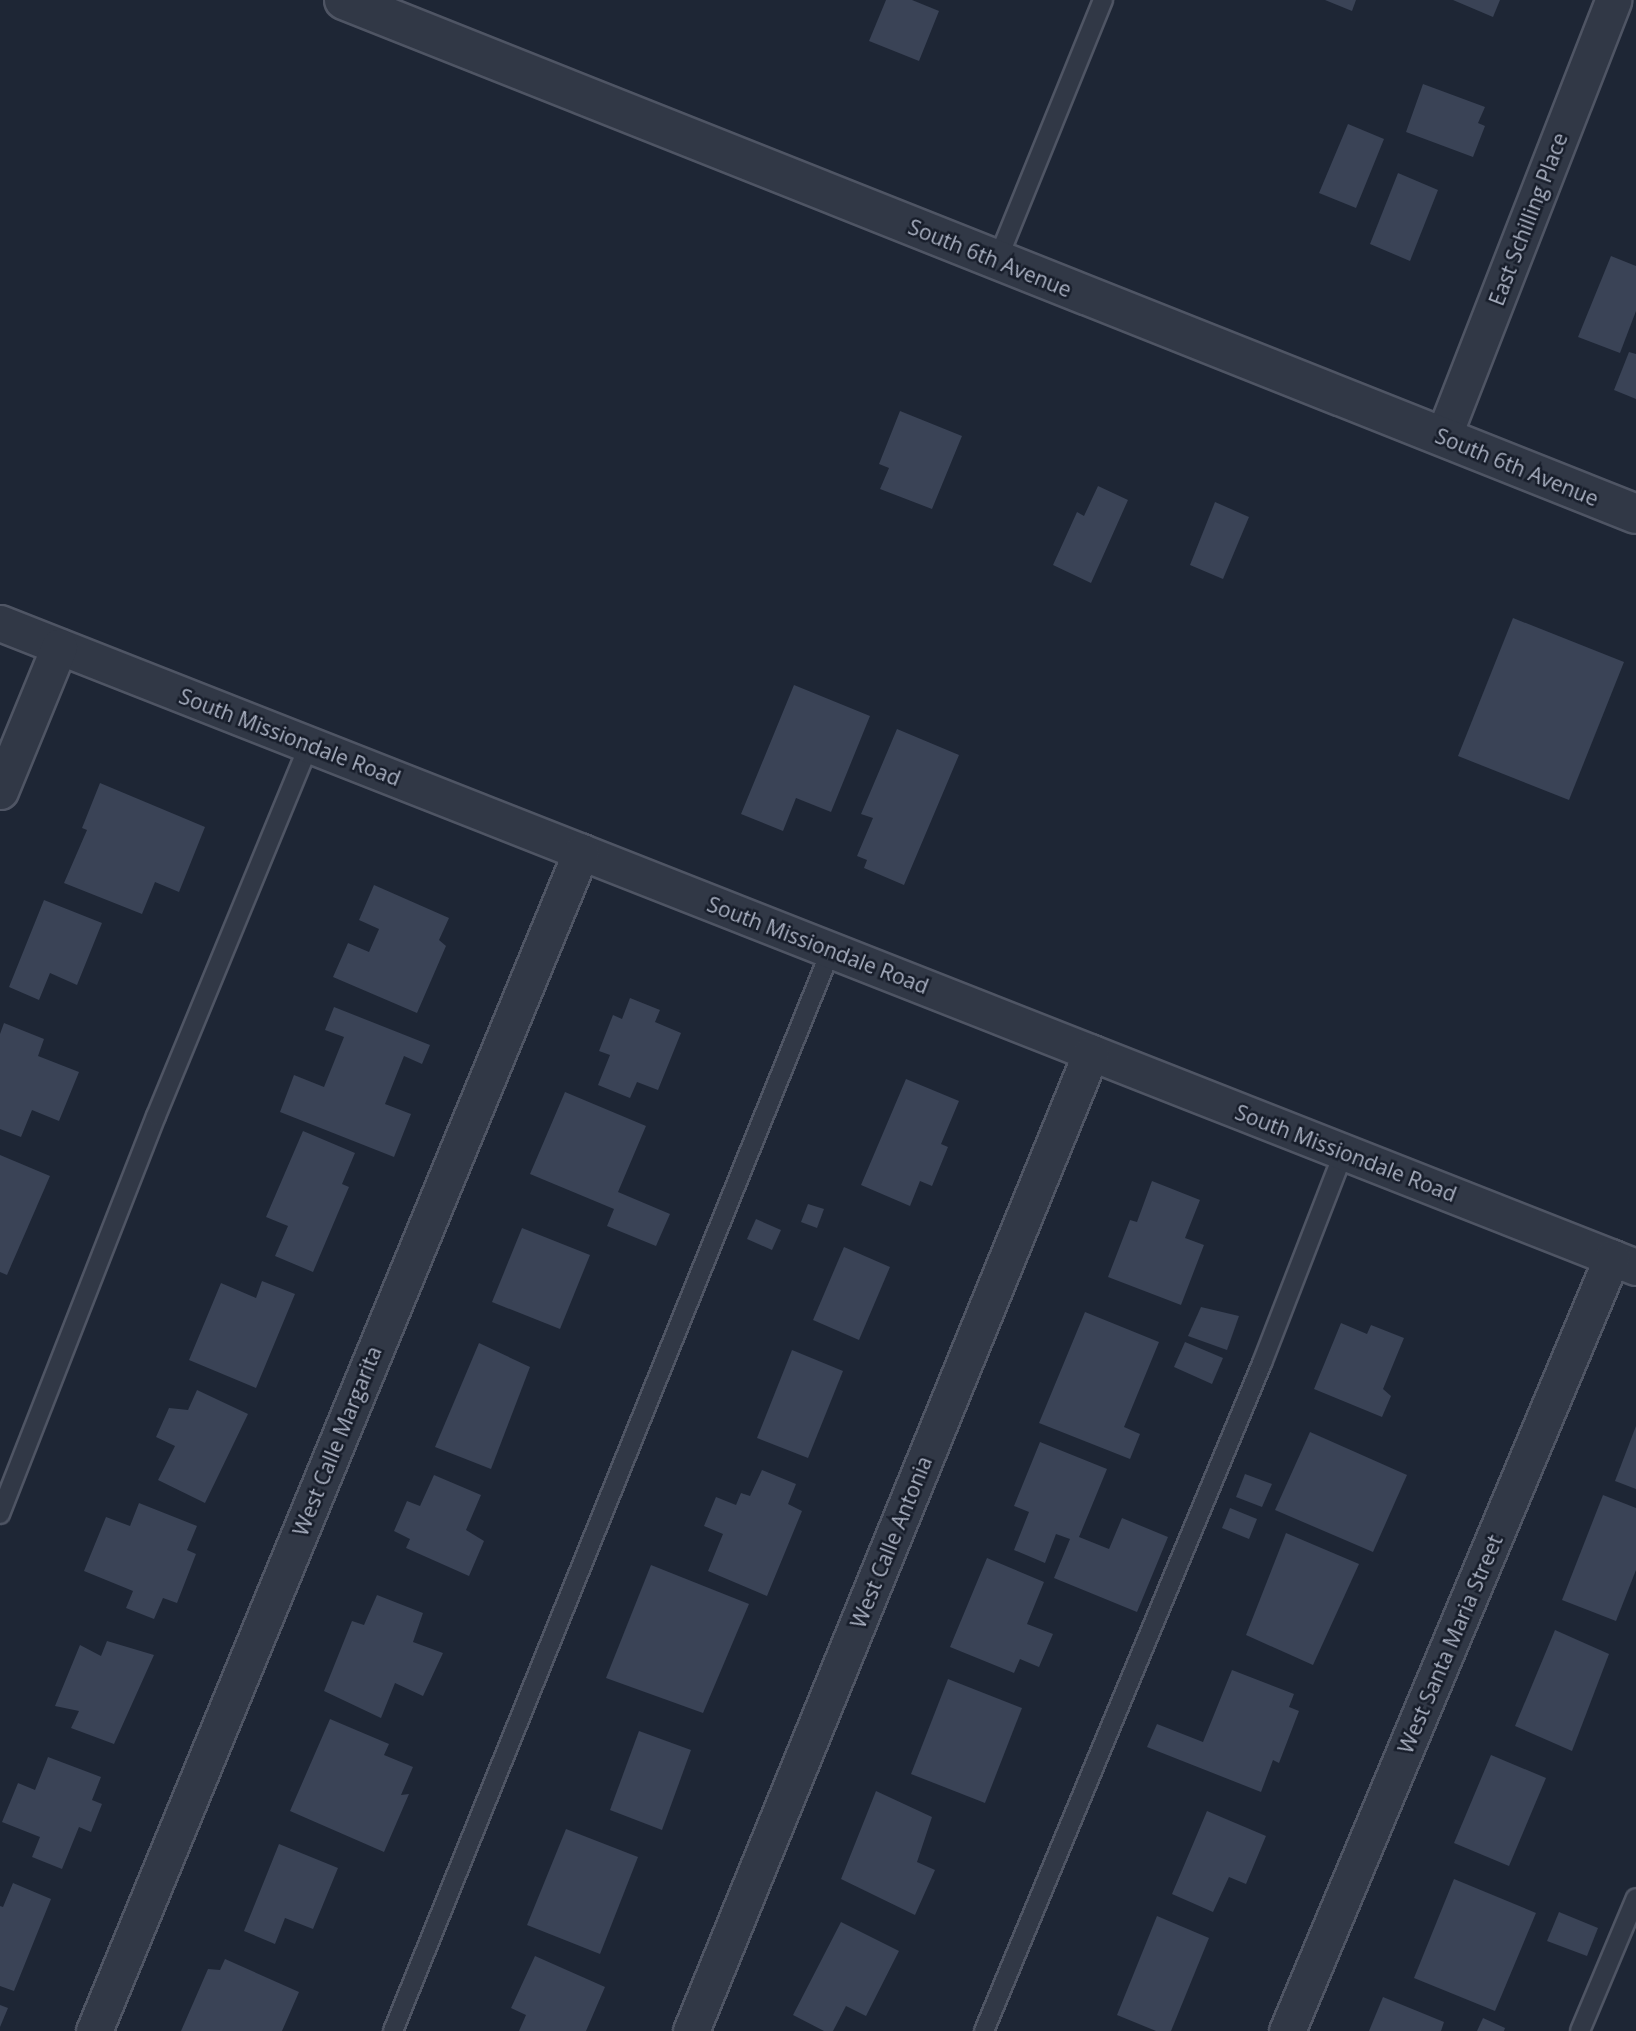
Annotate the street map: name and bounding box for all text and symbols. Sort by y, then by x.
street label: East Schilling Place [1483,129,1573,309]
street label: South 6th Avenue [905,214,1075,302]
street label: South 6th Avenue [1432,423,1602,511]
street label: South Missiondale Road [176,683,404,791]
street label: South Missiondale Road [704,891,932,999]
street label: South Missiondale Road [1232,1099,1460,1207]
street label: West Calle Margarita [287,1343,387,1539]
street label: West Calle Antonia [845,1452,937,1632]
street label: West Santa Maria Street [1392,1531,1508,1757]

